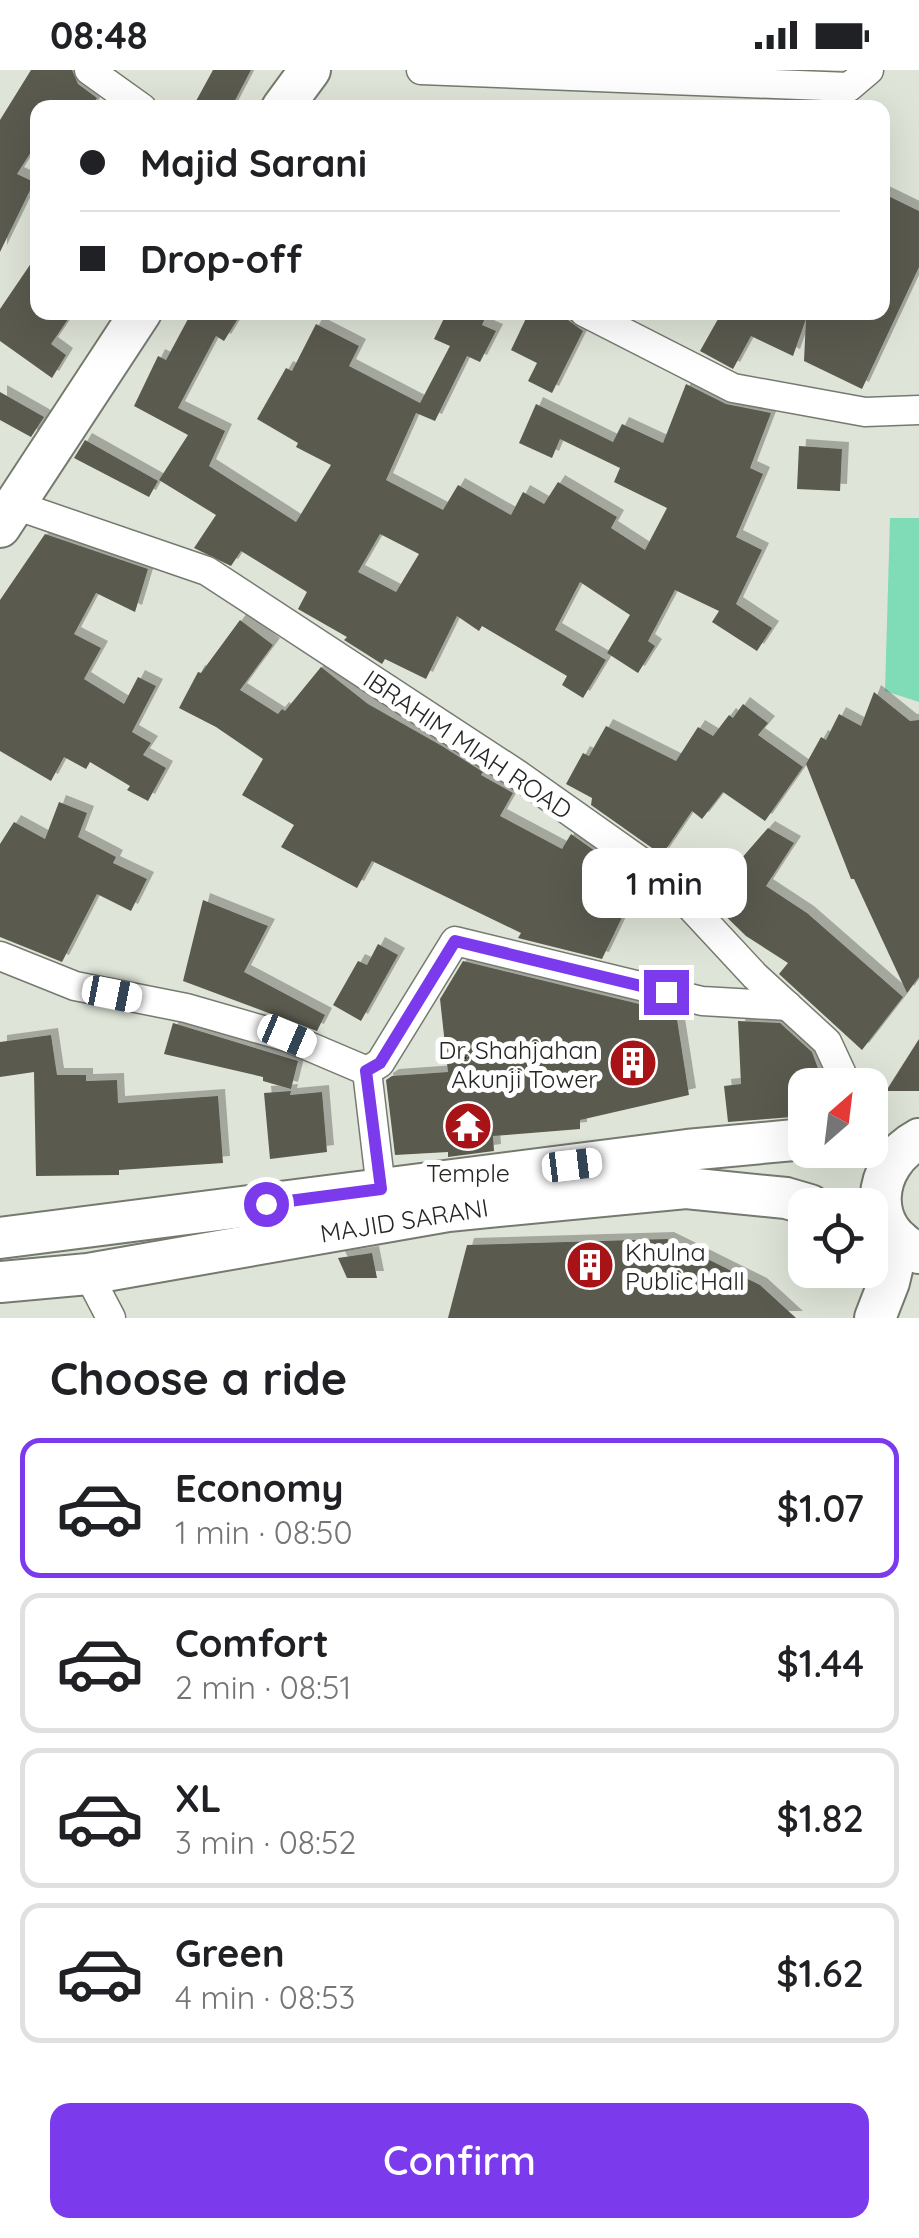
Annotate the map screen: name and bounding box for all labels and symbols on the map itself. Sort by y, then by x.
street label: IBRAHIM MIAH ROAD [358,663,578,825]
callout: 1 min [584,847,748,917]
route end [644,970,689,1015]
car [80,974,144,1014]
car [254,1010,320,1062]
place label: Dr. Shahjahan Akunji Tower [438,1034,598,1094]
building icon: Dr. Shahjahan Akunji Tower [607,1037,659,1089]
north arrow [788,1068,888,1168]
temple icon: Temple [442,1100,494,1152]
car [540,1146,604,1184]
place label: Temple [426,1157,510,1188]
route start [244,1182,289,1227]
street label: MAJID SARANI [318,1191,490,1249]
place label: Khulna Public Hall [625,1236,745,1296]
building icon: Khulna Public Hall [564,1239,616,1291]

